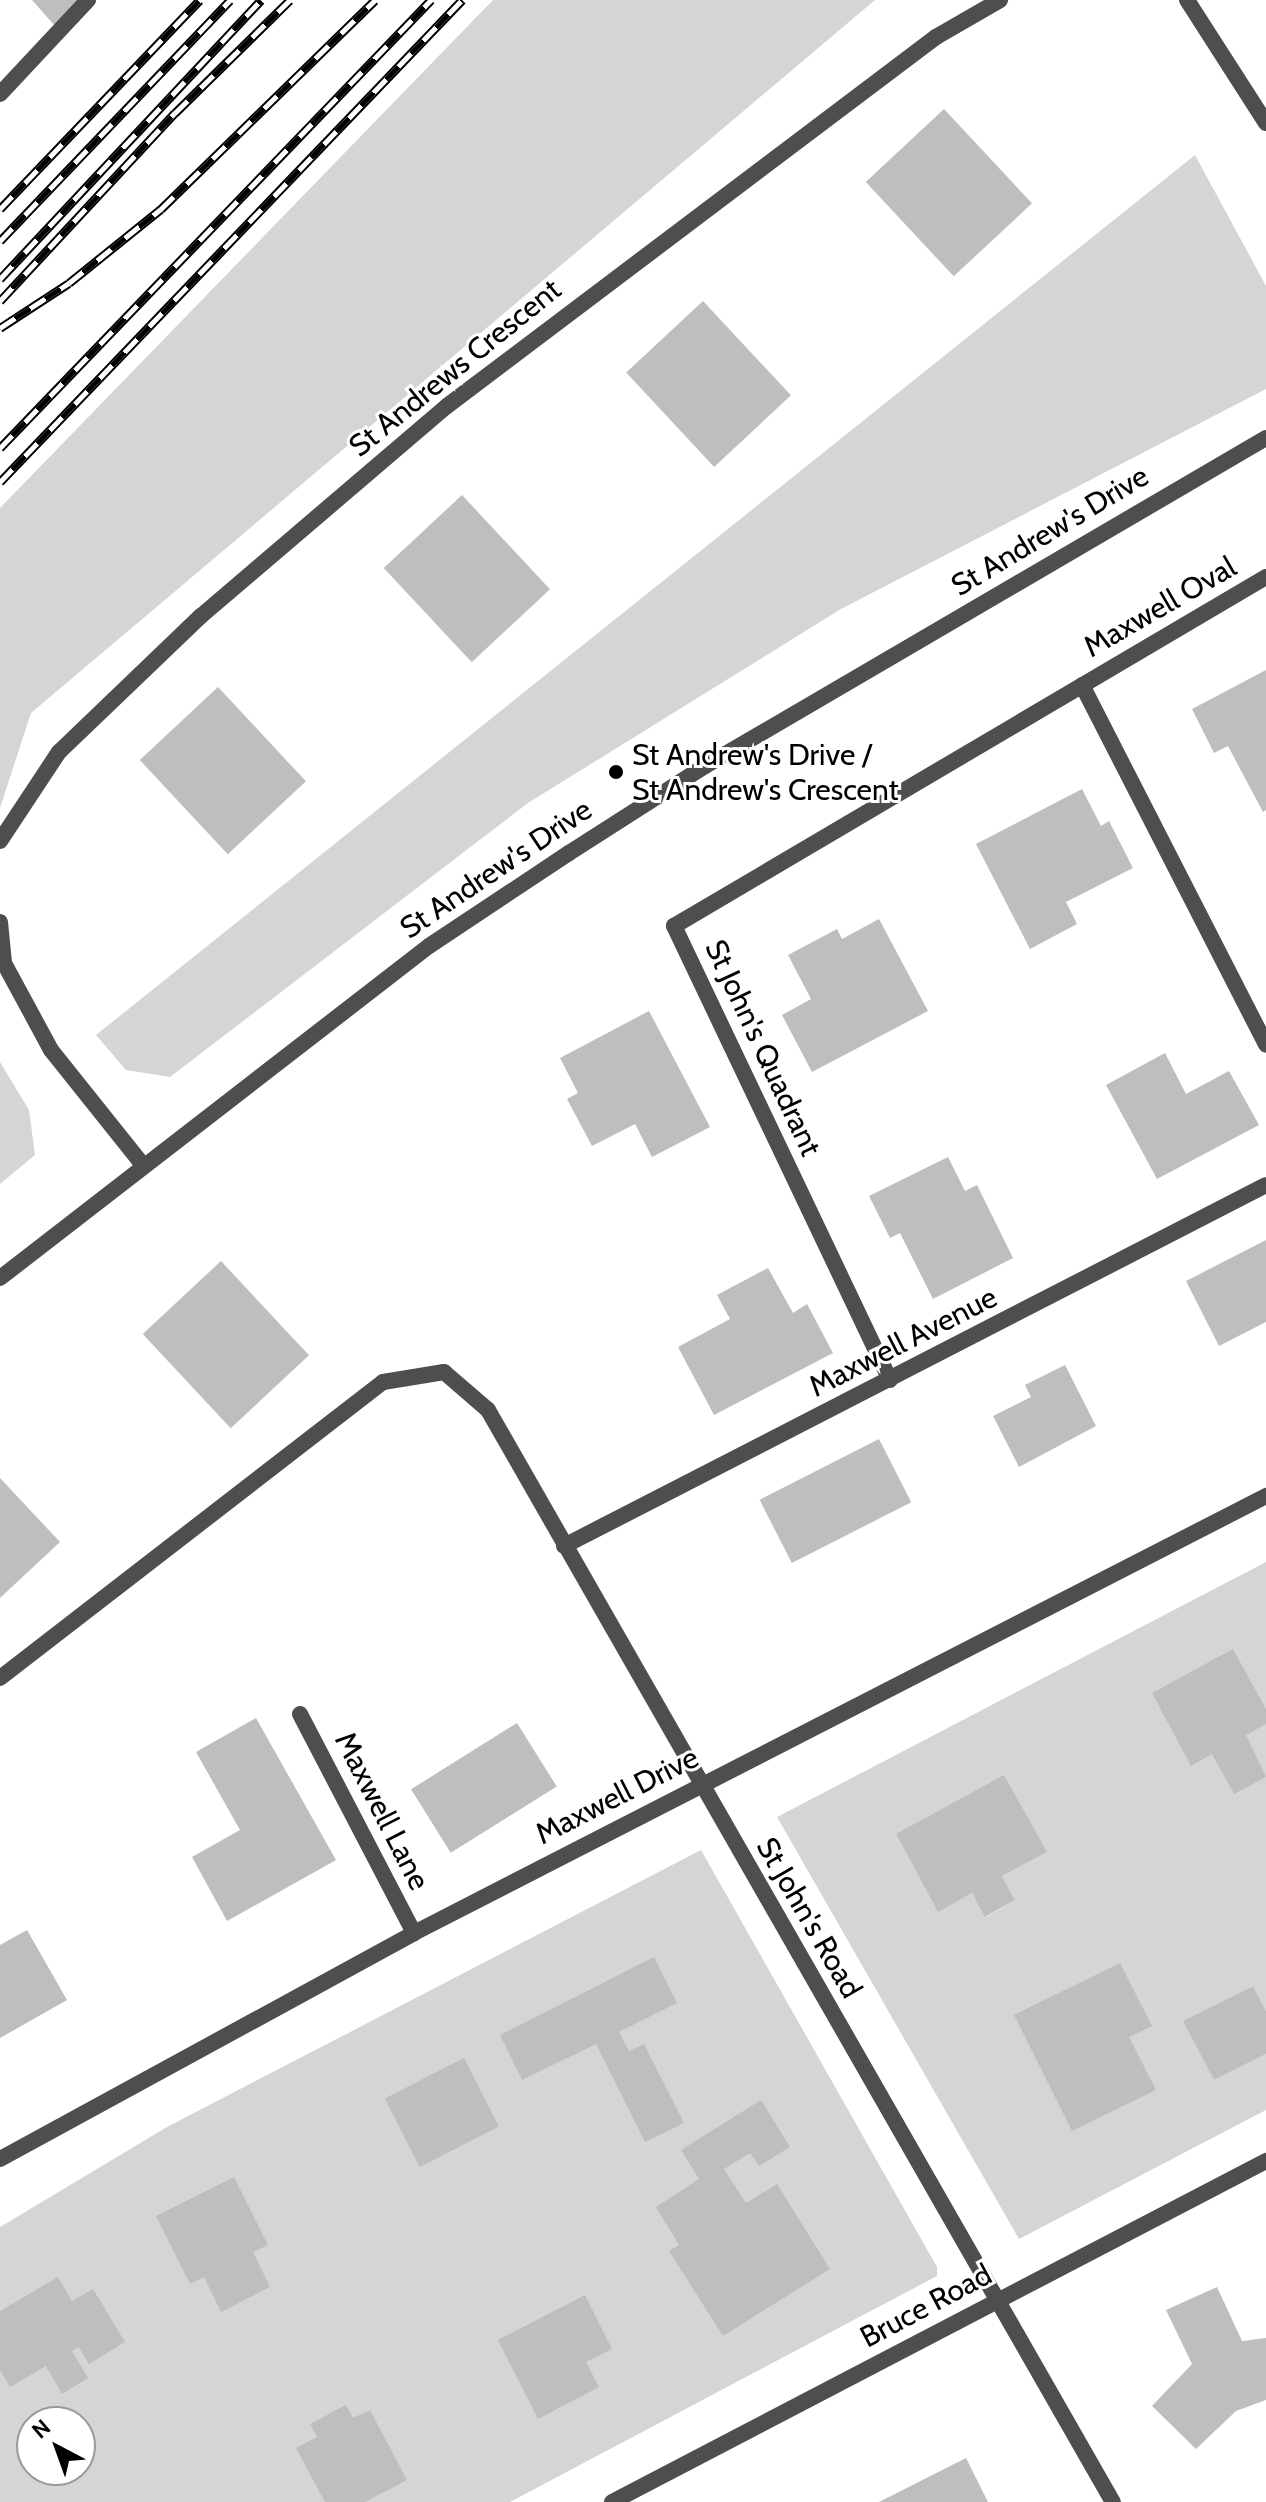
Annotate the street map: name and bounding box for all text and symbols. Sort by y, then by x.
street label: St Andrews Crescent [342,272,568,464]
street label: St Andrew's Drive [945,458,1155,604]
street label: Maxwell Oval [1077,549,1243,665]
place label: St Andrew's Drive / St Andrew's Crescent [632,737,899,808]
marker: St Andrew's Drive / St Andrew's Crescent [607,763,625,781]
street label: St Andrew's Drive [393,792,599,946]
street label: St John's Quadrant [697,934,829,1162]
street label: Maxwell Avenue [803,1279,1003,1405]
street label: Maxwell Lane [327,1726,437,1896]
street label: Maxwell Drive [530,1740,704,1852]
street label: St John's Road [749,1831,869,2005]
street label: Bruce Road [854,2256,998,2356]
north arrow [16,2406,96,2486]
text: N [27,2414,56,2444]

